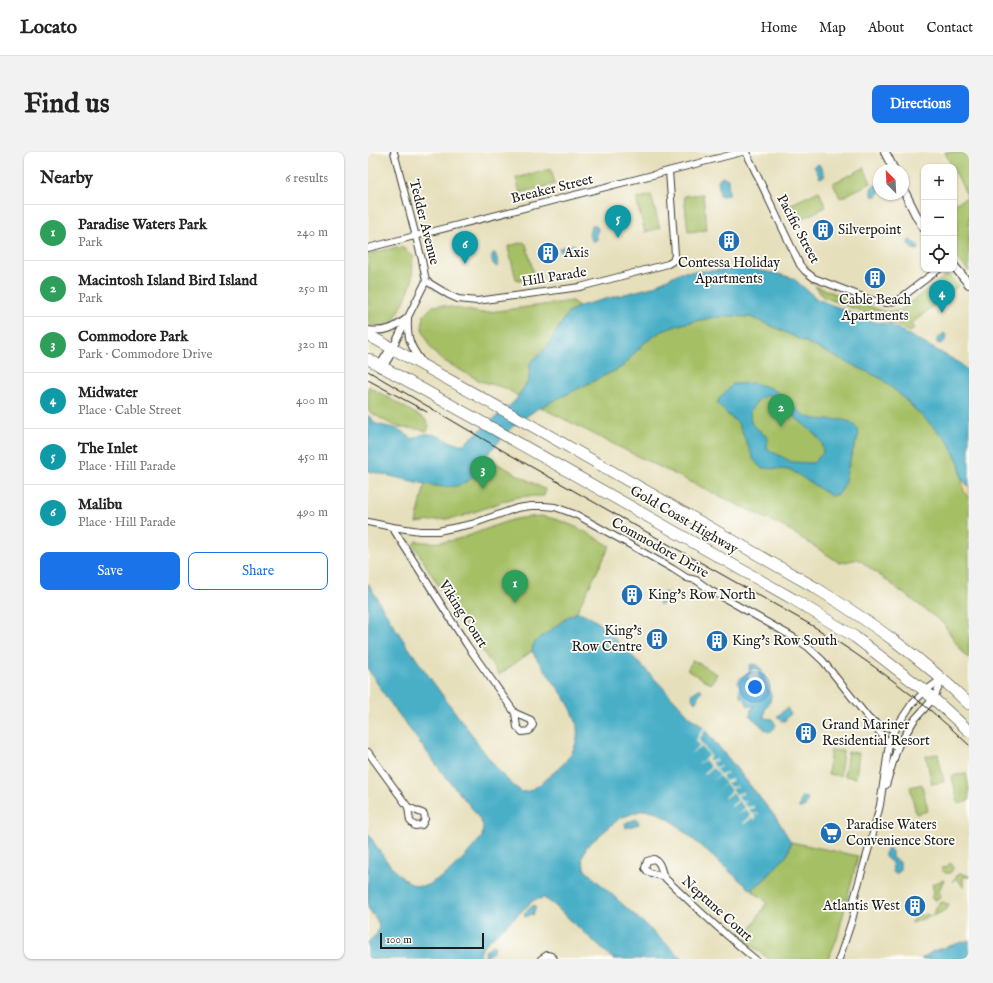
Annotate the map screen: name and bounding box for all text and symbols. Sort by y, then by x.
text: Locato [20,16,77,40]
text: Home [761,19,797,37]
text: Map [819,19,846,37]
text: About [868,19,904,37]
text: Contact [926,19,973,37]
button: Directions [872,85,969,123]
text: Find us [24,87,110,122]
north arrow [873,164,909,200]
map controls [921,164,957,272]
button: + [921,164,957,200]
text: Nearby [40,168,93,189]
text: 6 results [285,170,328,187]
street label: Breaker Street [509,170,595,208]
street label: Tedder Avenue [405,177,443,267]
street label: Pacific Street [772,191,824,267]
button: − [921,200,957,236]
pin: 5 [605,205,631,238]
text: Paradise Waters Park [78,215,207,234]
building icon: Silverpoint [810,217,836,243]
place label: Silverpoint [838,221,902,239]
text: 1 [51,224,55,241]
text: 240 m [296,224,328,241]
building icon: Contessa Holiday Apartments [716,228,742,254]
pin: 6 [452,231,478,264]
text: Park [78,234,103,251]
button: locate [921,236,957,272]
building icon: Axis [535,240,561,266]
place label: Axis [563,244,589,262]
place label: Contessa Holiday Apartments [678,254,780,288]
street label: Hill Parade [520,263,588,291]
building icon: Cable Beach Apartments [862,265,888,291]
text: Macintosh Island Bird Island [78,271,257,290]
text: 2 [50,280,56,297]
text: 250 m [298,280,328,297]
pin: 4 [929,280,955,313]
text: Park [78,290,103,307]
place label: Cable Beach Apartments [839,291,912,325]
text: Commodore Park [78,327,188,346]
text: 3 [51,336,55,353]
text: 320 m [298,336,328,353]
text: Park · Commodore Drive [78,346,212,363]
text: Midwater [78,383,138,402]
text: 4 [50,392,56,409]
text: 400 m [296,392,328,409]
pin: 2 [768,394,794,427]
text: Place · Cable Street [78,402,181,419]
text: The Inlet [78,439,138,458]
text: 5 [51,448,55,465]
text: 450 m [298,448,328,465]
pin: 3 [470,456,496,489]
text: Place · Hill Parade [78,458,176,475]
street label: Gold Coast Highway [627,482,741,558]
text: Malibu [78,495,122,514]
text: 6 [50,504,56,521]
text: 490 m [297,504,328,521]
text: Place · Hill Parade [78,514,176,531]
street label: Commodore Drive [608,514,712,583]
button: Save [40,552,180,590]
button: Share [188,552,328,590]
pin: 1 [502,570,528,603]
street label: Viking Court [434,576,492,651]
building icon: King's Row North [619,582,645,608]
place label: King's Row North [648,586,756,604]
place label: King's Row Centre [572,622,643,656]
building icon: King's Row Centre [644,626,670,652]
building icon: King's Row South [704,628,730,654]
place label: King's Row South [732,632,838,650]
your location [745,677,765,697]
place label: Grand Mariner Residential Resort [822,716,930,750]
building icon: Grand Mariner Residential Resort [793,720,819,746]
place label: Paradise Waters Convenience Store [846,816,955,850]
supermarket icon: Paradise Waters Convenience Store [818,820,844,846]
street label: Neptune Court [678,872,756,946]
building icon: Atlantis West [902,893,928,919]
place label: Atlantis West [822,897,900,915]
scale bar [380,931,484,950]
text: 100 m [386,933,412,947]

